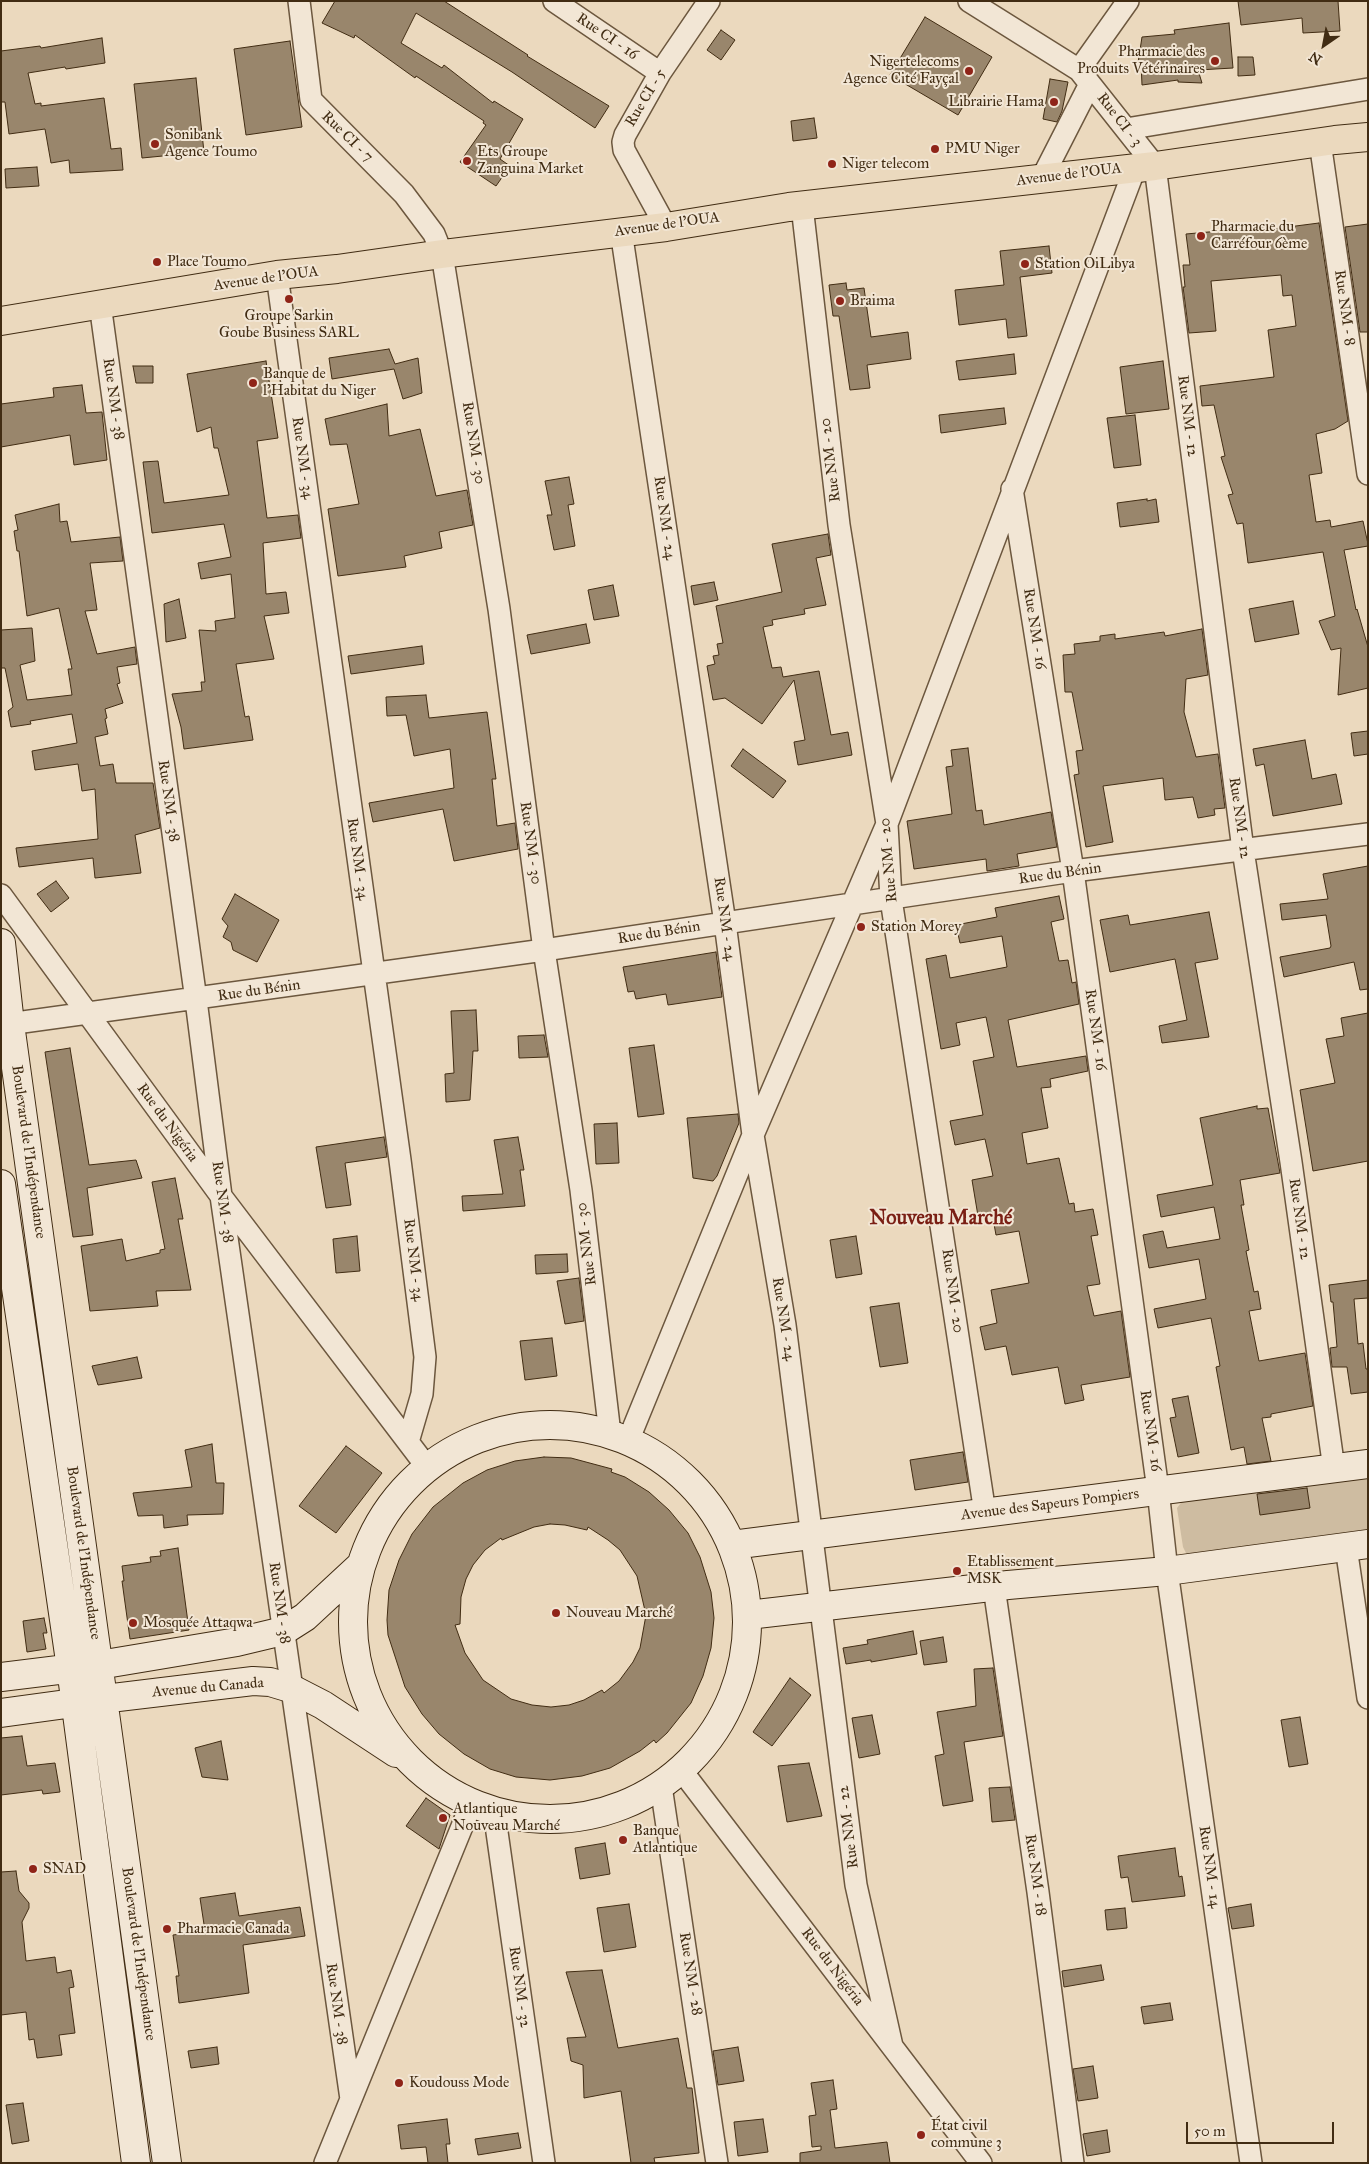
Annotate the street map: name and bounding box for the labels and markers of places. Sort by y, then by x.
place label: Pharmacie des Produits Vétérinaires [1077,43,1205,78]
place label: Nigertelecoms Agence Cité Fayçal [843,53,959,88]
marker: Pharmacie des Produits Vétérinaires [1209,55,1221,67]
marker: Nigertelecoms Agence Cité Fayçal [963,65,975,77]
place label: Librairie Hama [948,93,1044,111]
marker: Librairie Hama [1048,96,1060,108]
place label: Sonibank Agence Toumo [165,126,257,161]
marker: Sonibank Agence Toumo [149,138,161,150]
place label: PMU Niger [945,140,1020,158]
place label: Ets Groupe Zanguina Market [477,143,583,178]
marker: PMU Niger [929,143,941,155]
marker: Ets Groupe Zanguina Market [461,155,473,167]
place label: Niger telecom [842,155,929,173]
marker: Niger telecom [826,158,838,170]
place label: Pharmacie du Carréfour 6ème [1211,218,1307,253]
marker: Pharmacie du Carréfour 6ème [1195,230,1207,242]
place label: Place Toumo [167,253,247,271]
place label: Station OiLibya [1035,255,1135,273]
marker: Place Toumo [151,256,163,268]
marker: Station OiLibya [1019,258,1031,270]
place label: Braima [850,292,895,310]
marker: Groupe Sarkin Goube Business SARL [283,293,295,305]
marker: Braima [834,295,846,307]
place label: Groupe Sarkin Goube Business SARL [219,307,359,342]
place label: Banque de l'Habitat du Niger [263,365,376,400]
marker: Banque de l'Habitat du Niger [247,377,259,389]
place label: Station Morey [871,918,961,936]
marker: Station Morey [855,921,867,933]
place label: Etablissement MSK [967,1553,1054,1588]
marker: Etablissement MSK [951,1565,963,1577]
place label: Nouveau Marché [566,1604,673,1622]
marker: Nouveau Marché [550,1607,562,1619]
place label: Mosquée Attaqwa [143,1614,253,1632]
marker: Mosquée Attaqwa [127,1617,139,1629]
place label: Atlantique Nouveau Marché [453,1800,560,1835]
marker: Atlantique Nouveau Marché [437,1812,449,1824]
place label: Banque Atlantique [633,1822,697,1857]
marker: Banque Atlantique [617,1834,629,1846]
place label: SNAD [43,1860,86,1878]
marker: SNAD [27,1863,39,1875]
place label: Pharmacie Canada [177,1920,290,1938]
marker: Pharmacie Canada [161,1923,173,1935]
place label: Koudouss Mode [409,2074,509,2092]
marker: Koudouss Mode [393,2077,405,2089]
place label: État civil commune 3 [931,2117,1002,2152]
marker: État civil commune 3 [915,2129,927,2141]

